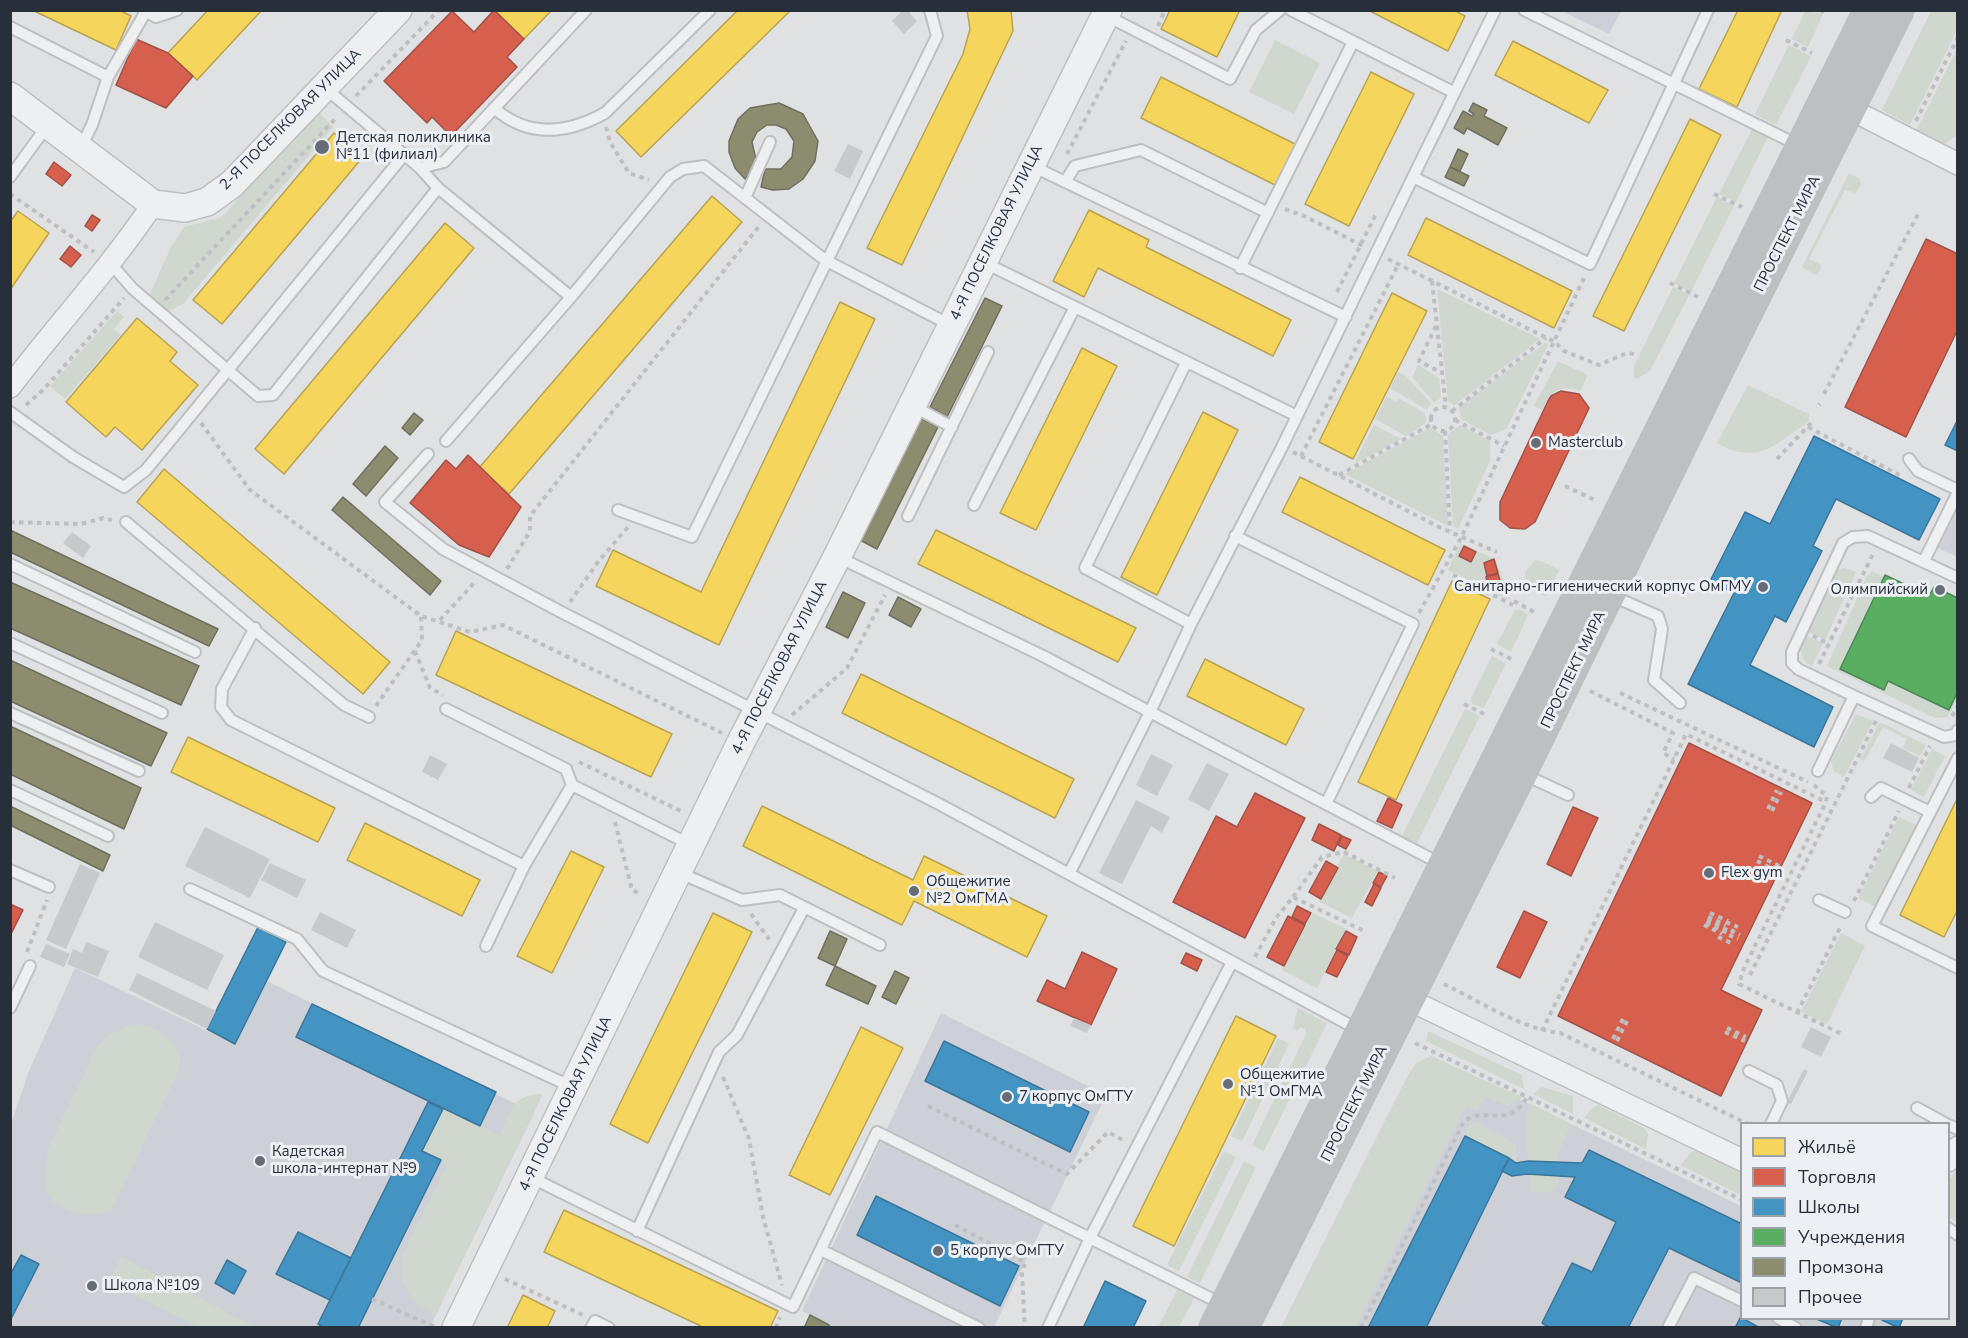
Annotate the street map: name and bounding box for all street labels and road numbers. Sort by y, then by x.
street label: 2-Я ПОСЕЛКОВАЯ УЛИЦА [217,46,365,194]
street label: 4-Я ПОСЕЛКОВАЯ УЛИЦА [947,143,1047,323]
street label: ПРОСПЕКТ МИРА [1751,173,1825,295]
street label: 4-Я ПОСЕЛКОВАЯ УЛИЦА [728,578,832,758]
street label: ПРОСПЕКТ МИРА [1538,608,1610,732]
street label: 4-Я ПОСЕЛКОВАЯ УЛИЦА [516,1014,616,1194]
street label: ПРОСПЕКТ МИРА [1318,1043,1392,1165]

